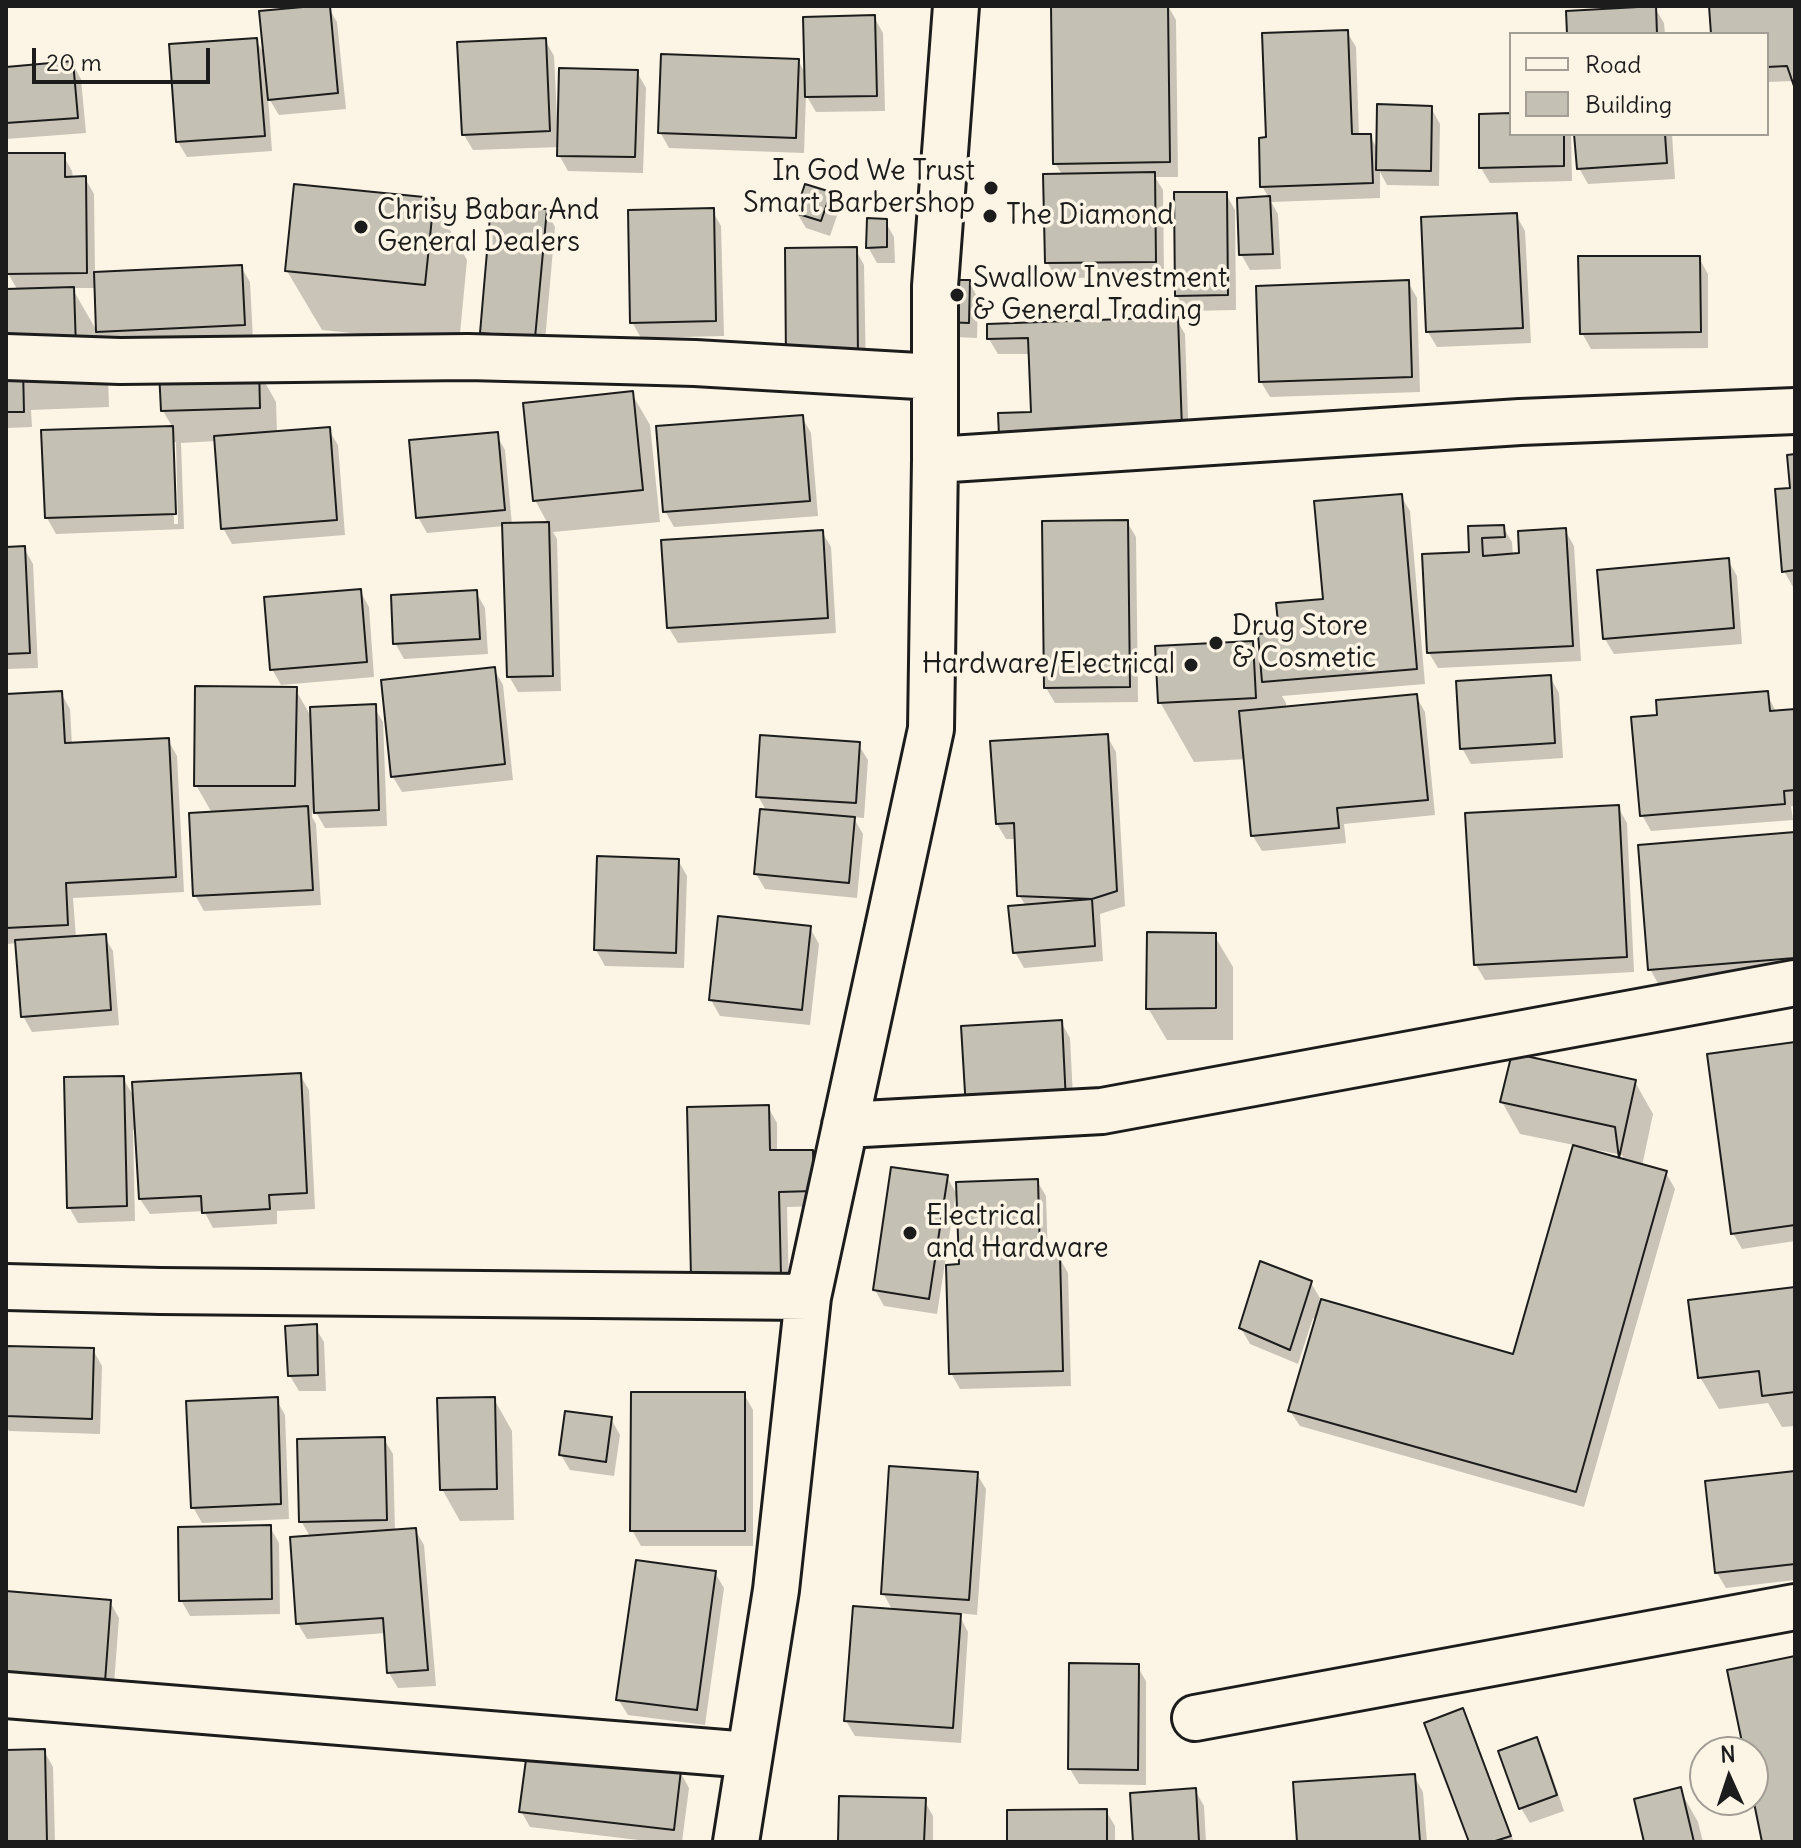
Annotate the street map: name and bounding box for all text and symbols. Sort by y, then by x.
scale bar [36,32,214,82]
legend [1509,32,1769,136]
text: 20 m [46,47,102,77]
text: Road [1585,49,1641,79]
text: Building [1585,89,1672,119]
place label: In God We Trust Smart Barbershop [743,155,975,221]
marker: In God We Trust Smart Barbershop [982,179,1000,197]
place label: Chrisy Babar And General Dealers [377,194,599,260]
place label: The Diamond [1006,199,1174,233]
marker: The Diamond [981,207,999,225]
marker: Chrisy Babar And General Dealers [352,218,370,236]
place label: Swallow Investment & General Trading [973,262,1227,328]
marker: Swallow Investment & General Trading [948,286,966,304]
place label: Drug Store & Cosmetic [1232,610,1376,676]
marker: Drug Store & Cosmetic [1207,634,1225,652]
place label: Hardware/Electrical [922,648,1175,682]
marker: Hardware/Electrical [1182,656,1200,674]
place label: Electrical and Hardware [926,1200,1109,1266]
marker: Electrical and Hardware [901,1224,919,1242]
north arrow [1689,1736,1769,1816]
text: N [1720,1740,1736,1768]

